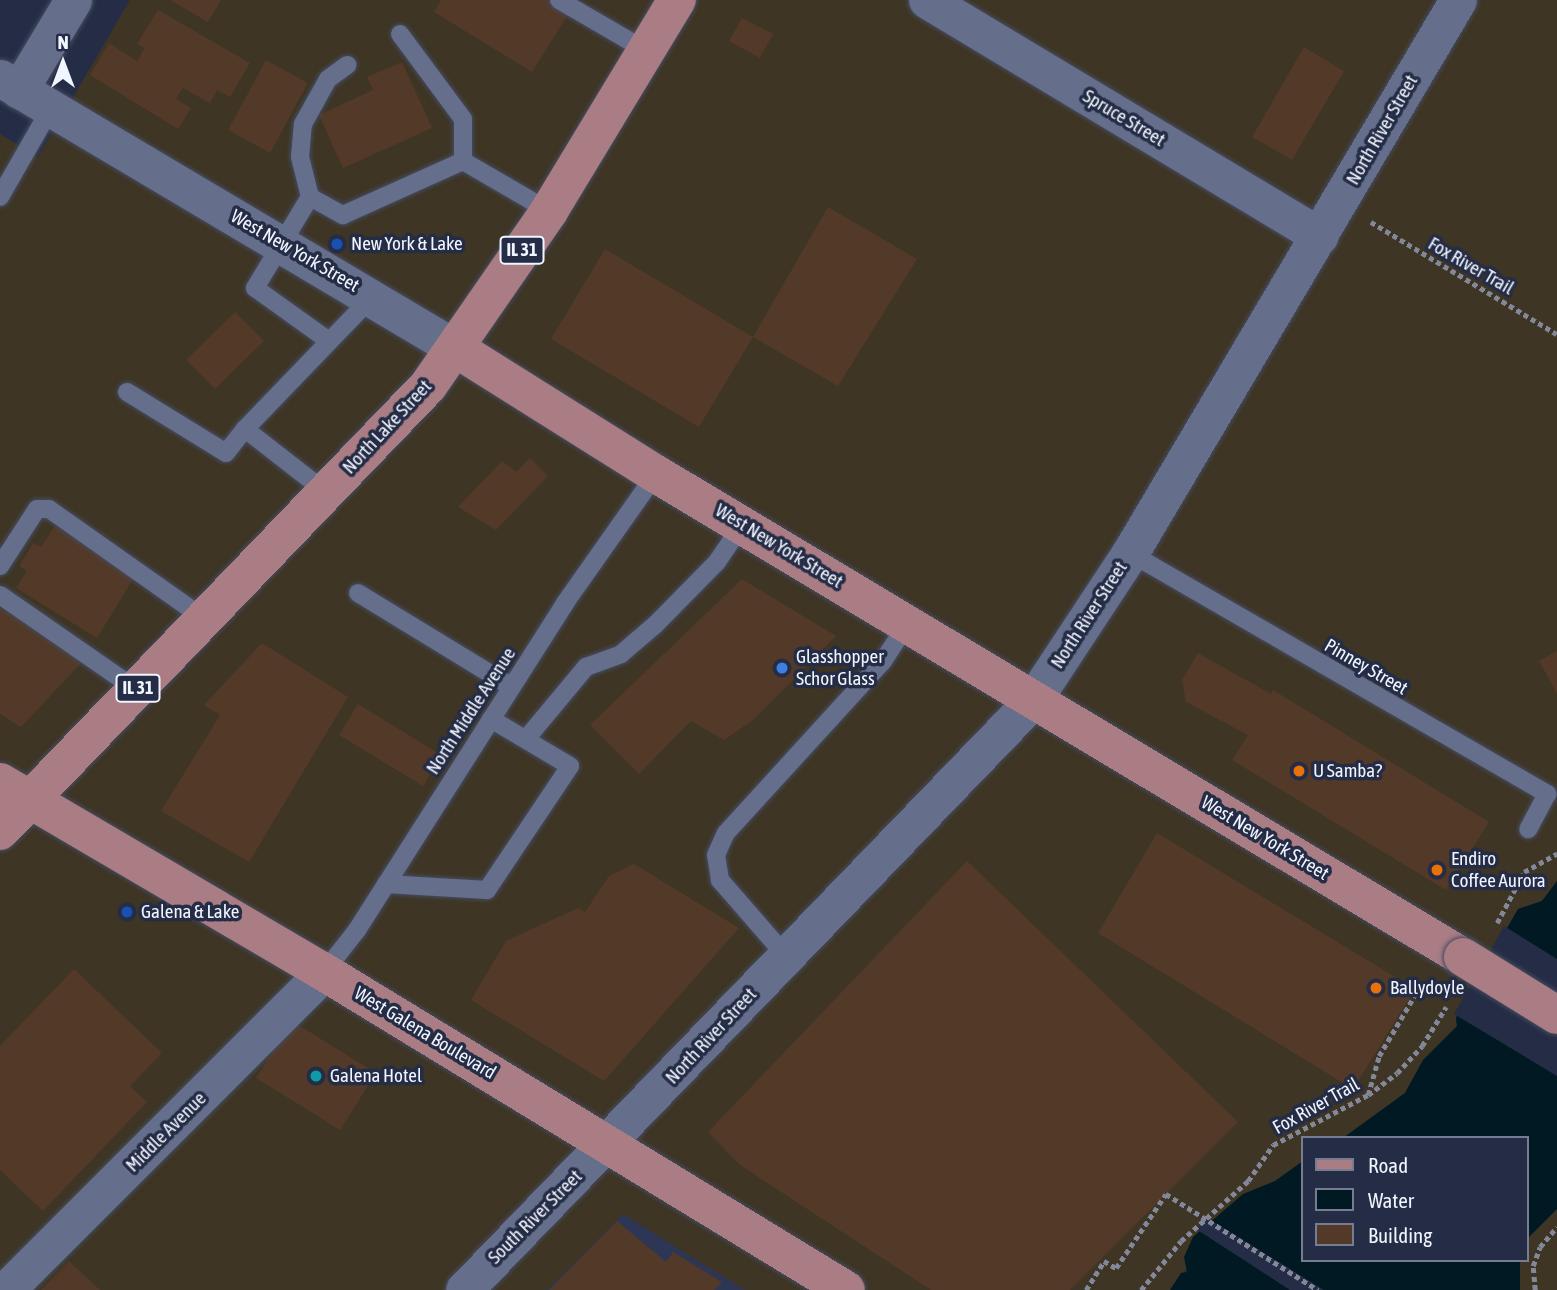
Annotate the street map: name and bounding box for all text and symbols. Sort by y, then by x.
north arrow [28,28,98,98]
text: N [57,31,69,53]
street label: North River Street [1341,71,1423,189]
street label: Spruce Street [1079,85,1169,151]
street label: West New York Street [227,205,363,297]
street label: Fox River Trail [1424,232,1518,300]
place label: New York & Lake [351,233,463,255]
marker: New York & Lake [329,236,345,252]
road number: IL 31 [499,236,545,264]
street label: North Lake Street [338,375,436,479]
street label: West New York Street [711,499,847,593]
street label: North River Street [1046,557,1132,673]
street label: Pinney Street [1320,634,1412,700]
street label: North Middle Avenue [422,643,520,779]
place label: Glasshopper Schor Glass [796,646,884,690]
marker: Glasshopper Schor Glass [774,660,790,676]
road number: IL 31 [115,674,161,702]
place label: U Samba? [1313,760,1382,782]
marker: U Samba? [1291,763,1307,779]
street label: West New York Street [1197,791,1333,885]
place label: Endiro Coffee Aurora [1451,848,1546,892]
marker: Endiro Coffee Aurora [1429,862,1445,878]
place label: Galena & Lake [141,901,239,923]
marker: Galena & Lake [119,904,135,920]
place label: Ballydoyle [1390,977,1464,999]
marker: Ballydoyle [1368,980,1384,996]
street label: West Galena Boulevard [350,982,500,1084]
street label: North River Street [661,983,761,1089]
place label: Galena Hotel [330,1065,422,1087]
marker: Galena Hotel [308,1068,324,1084]
street label: Fox River Trail [1269,1073,1363,1139]
street label: Middle Avenue [121,1087,211,1177]
legend [1302,1136,1529,1262]
text: Road [1368,1153,1408,1177]
street label: South River Street [483,1165,587,1269]
text: Water [1368,1188,1414,1212]
text: Building [1368,1223,1432,1247]

